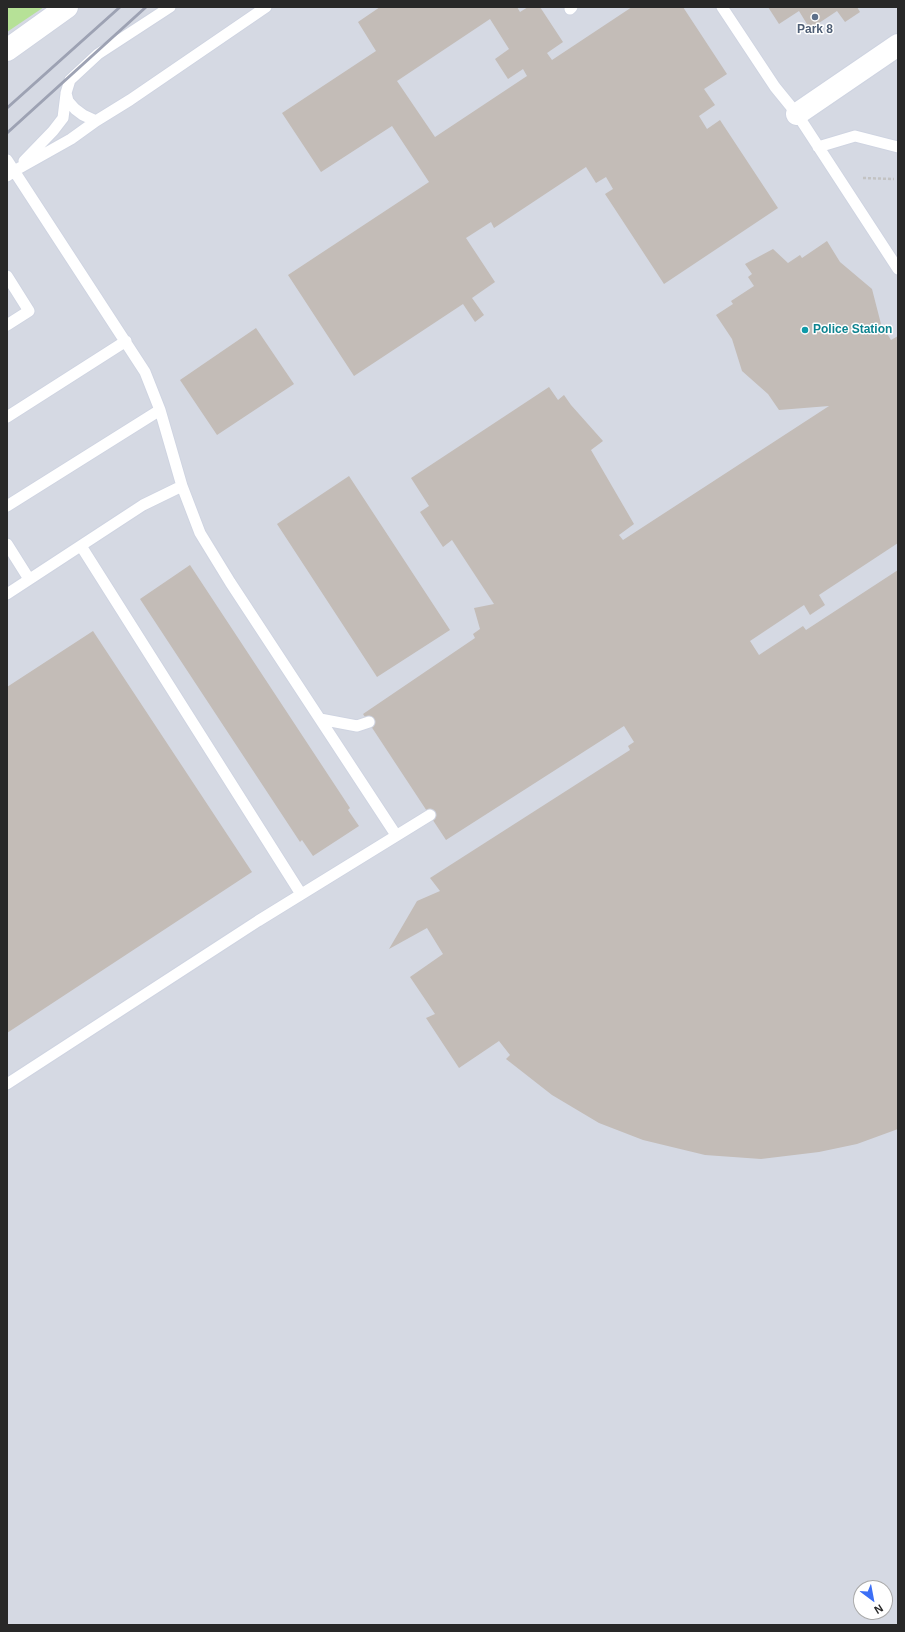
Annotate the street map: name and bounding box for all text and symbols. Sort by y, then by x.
marker: Park 8 [810,12,820,22]
place label: Park 8 [797,23,833,37]
place label: Police Station [813,323,892,337]
marker: Police Station [800,325,810,335]
north arrow [853,1580,893,1620]
text: N [872,1602,885,1617]

